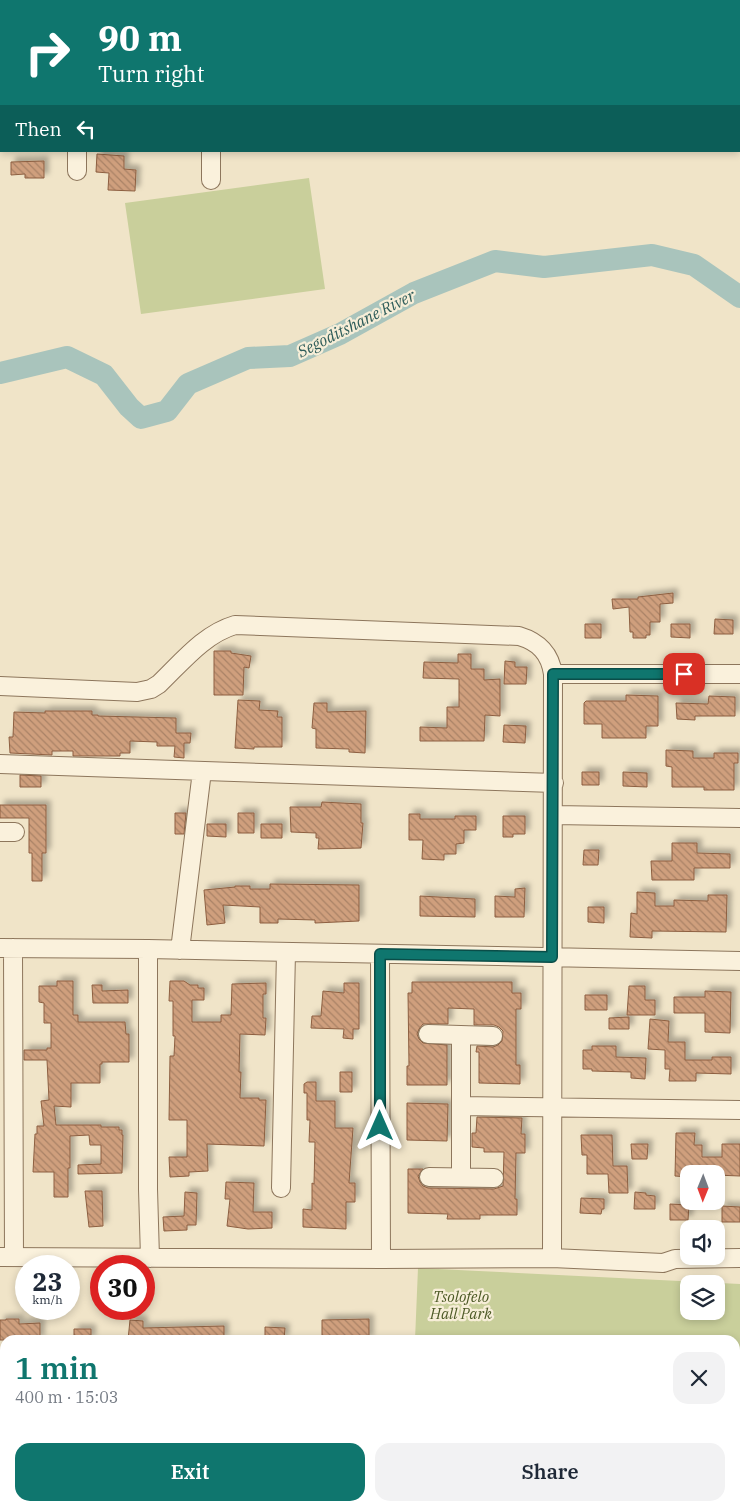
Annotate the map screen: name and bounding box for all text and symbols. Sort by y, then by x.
text: 90 m [98,15,182,61]
icon: right [15,20,80,85]
text: Turn right [98,59,205,88]
icon: left [72,115,100,143]
text: Then [15,117,62,141]
water label: Segoditshane River [293,284,419,362]
pin [663,653,705,695]
icon: arrive [670,660,698,688]
position arrow [353,1099,405,1151]
north arrow [680,1165,725,1210]
map controls [680,1165,725,1320]
button: sound [680,1220,725,1265]
speed limit sign: 30 [90,1255,155,1320]
text: 23 [32,1265,63,1298]
button: layers [680,1275,725,1320]
park label: Tsolofelo Hall Park [429,1287,492,1323]
text: km/h [32,1292,63,1307]
text: 1 min [15,1348,98,1387]
button: close [673,1352,725,1404]
text: 400 m · 15:03 [15,1387,118,1407]
button: Exit [15,1443,365,1501]
button: Share [375,1443,725,1501]

